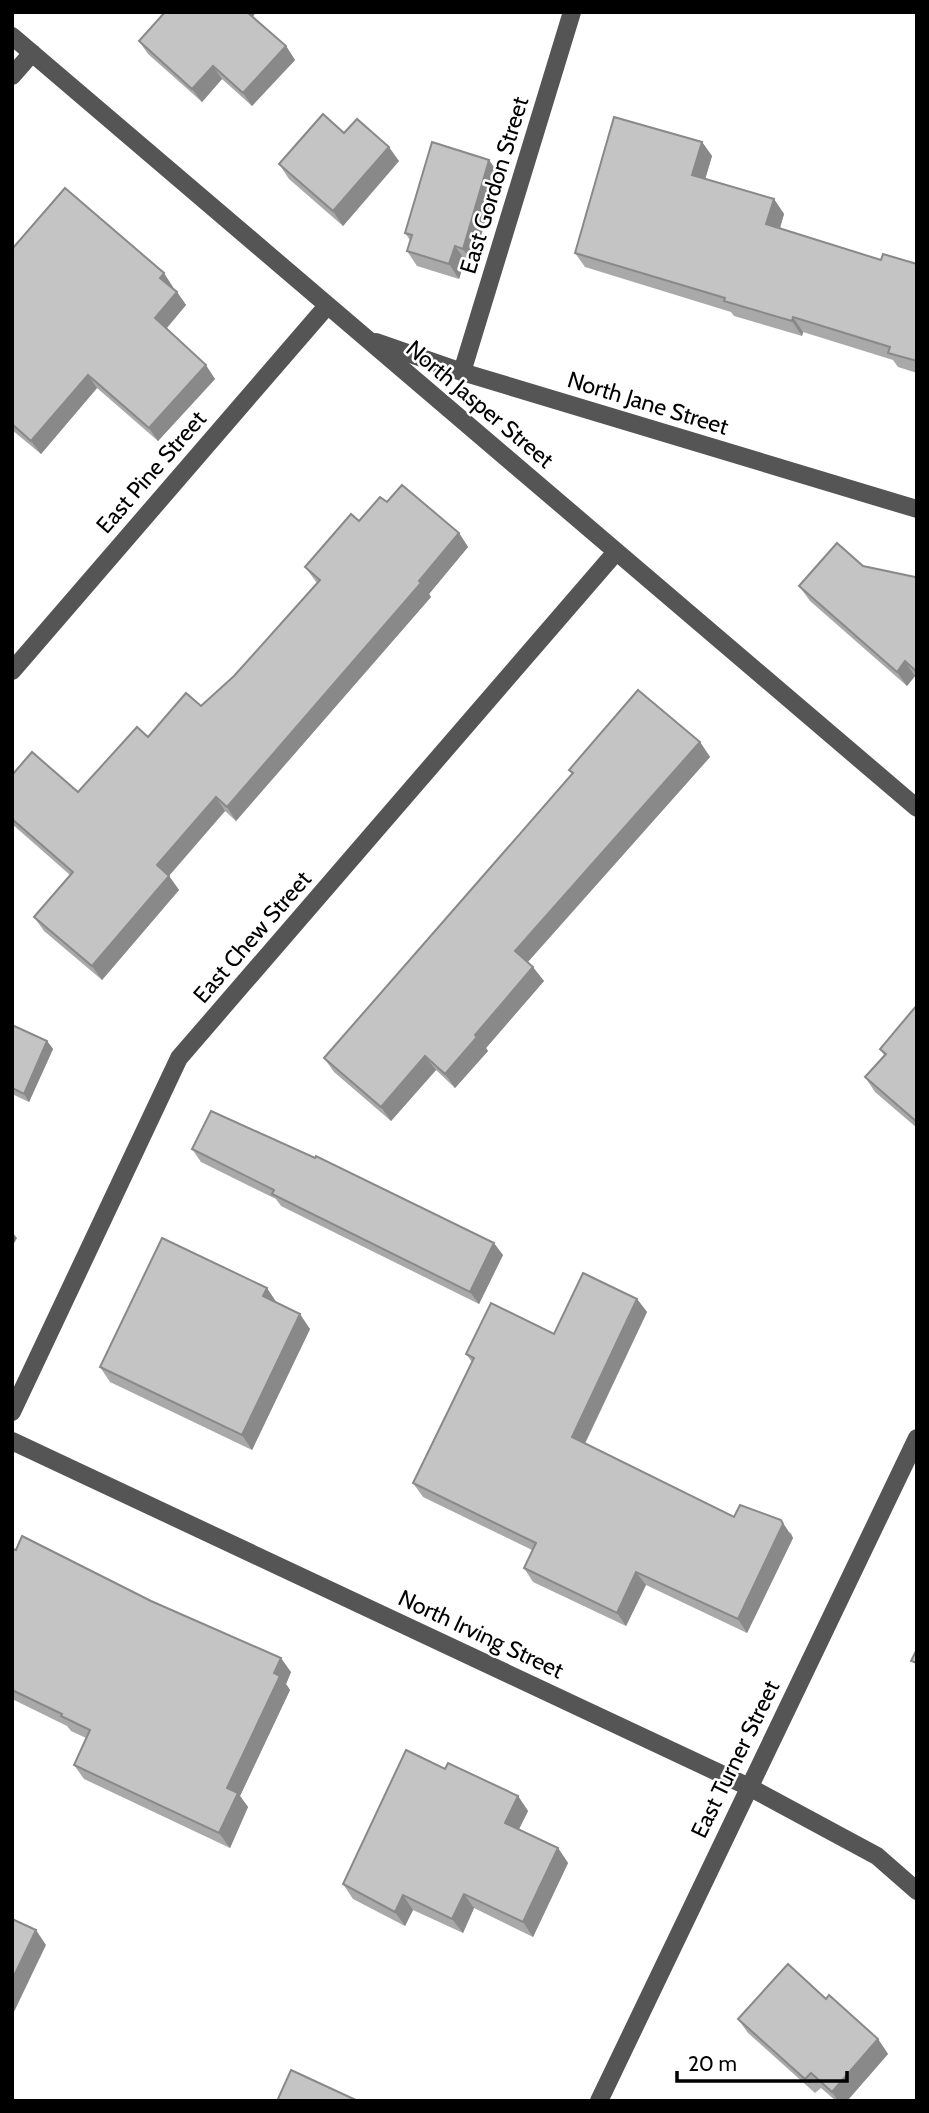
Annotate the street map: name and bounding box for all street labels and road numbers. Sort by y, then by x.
street label: East Gordon Street [454,93,534,277]
street label: North Jasper Street [401,334,559,474]
street label: North Jane Street [564,365,732,441]
street label: East Pine Street [90,405,212,539]
street label: East Chew Street [187,865,317,1009]
street label: North Irving Street [394,1584,568,1685]
street label: East Turner Street [685,1675,785,1842]

